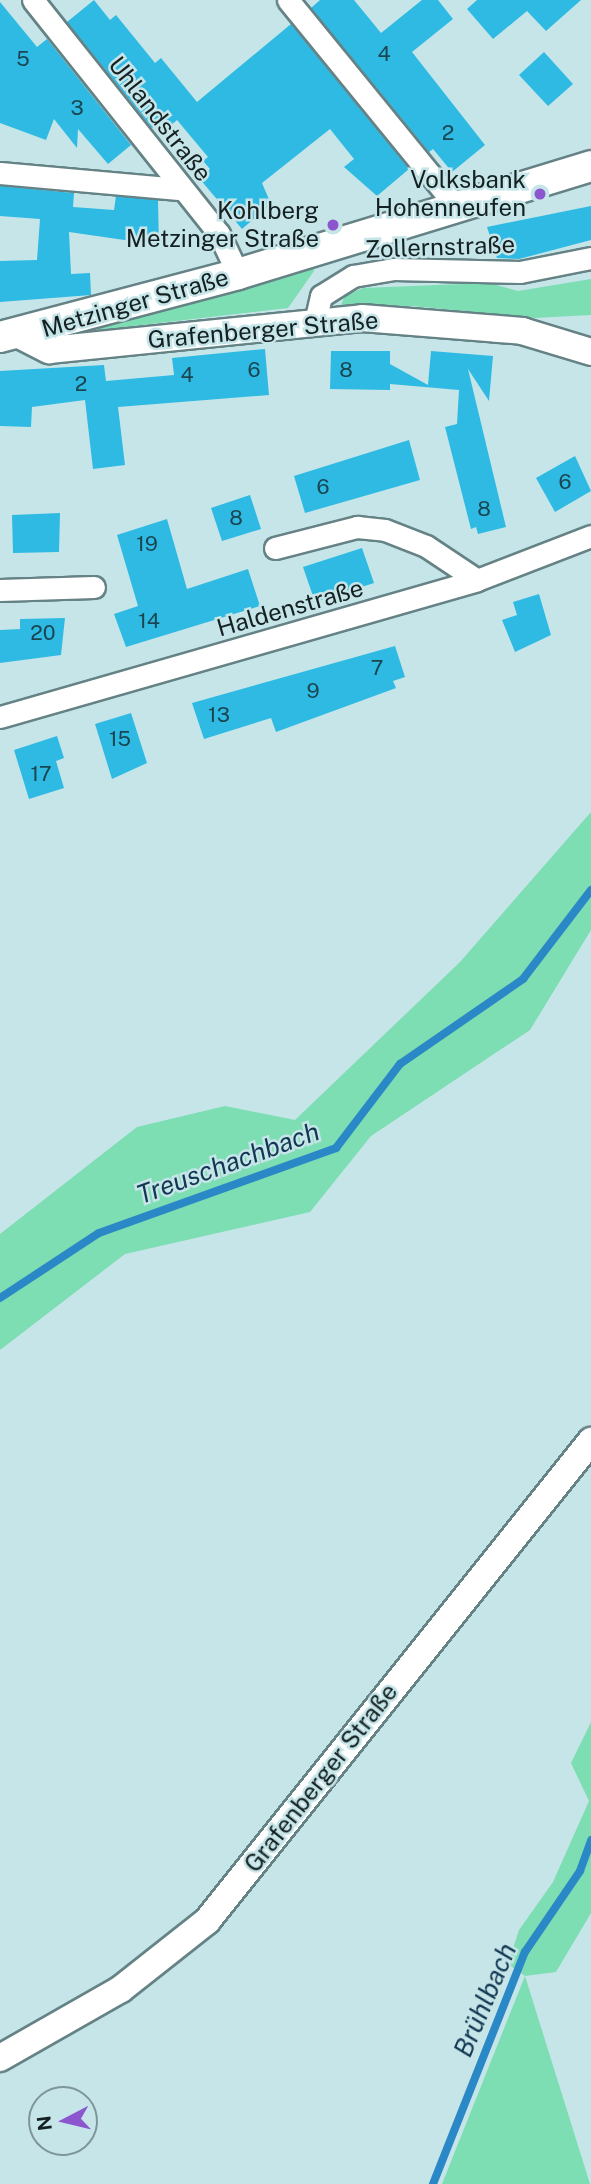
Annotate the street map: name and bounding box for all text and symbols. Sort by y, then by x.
house number: 4 [377,41,391,67]
house number: 5 [16,46,30,72]
street label: Uhlandstraße [102,51,218,187]
house number: 3 [70,95,84,121]
house number: 2 [442,120,454,146]
place label: Volksbank Hohenneufen [375,166,526,222]
marker: Volksbank Hohenneufen [532,186,548,202]
place label: Kohlberg Metzinger Straße [126,197,319,253]
marker: Kohlberg Metzinger Straße [325,217,341,233]
street label: Zollernstraße [365,230,515,264]
street label: Metzinger Straße [38,263,232,343]
street label: Grafenberger Straße [146,306,380,354]
house number: 6 [247,357,261,383]
house number: 8 [339,357,353,383]
house number: 4 [180,362,194,388]
house number: 2 [75,371,87,397]
house number: 6 [558,469,572,495]
house number: 6 [316,474,330,500]
house number: 8 [477,496,491,522]
house number: 8 [229,505,243,531]
house number: 19 [136,531,158,557]
street label: Haldenstraße [213,573,367,643]
house number: 14 [138,608,160,634]
house number: 20 [30,620,56,646]
house number: 7 [371,655,383,681]
house number: 9 [306,678,320,704]
house number: 13 [208,702,230,728]
house number: 15 [109,726,131,752]
house number: 17 [30,761,52,787]
water label: Treuschachbach [132,1116,324,1210]
street label: Grafenberger Straße [238,1678,404,1878]
water label: Brühlbach [447,1938,523,2062]
north arrow [28,2086,98,2156]
text: N [32,2115,56,2132]

